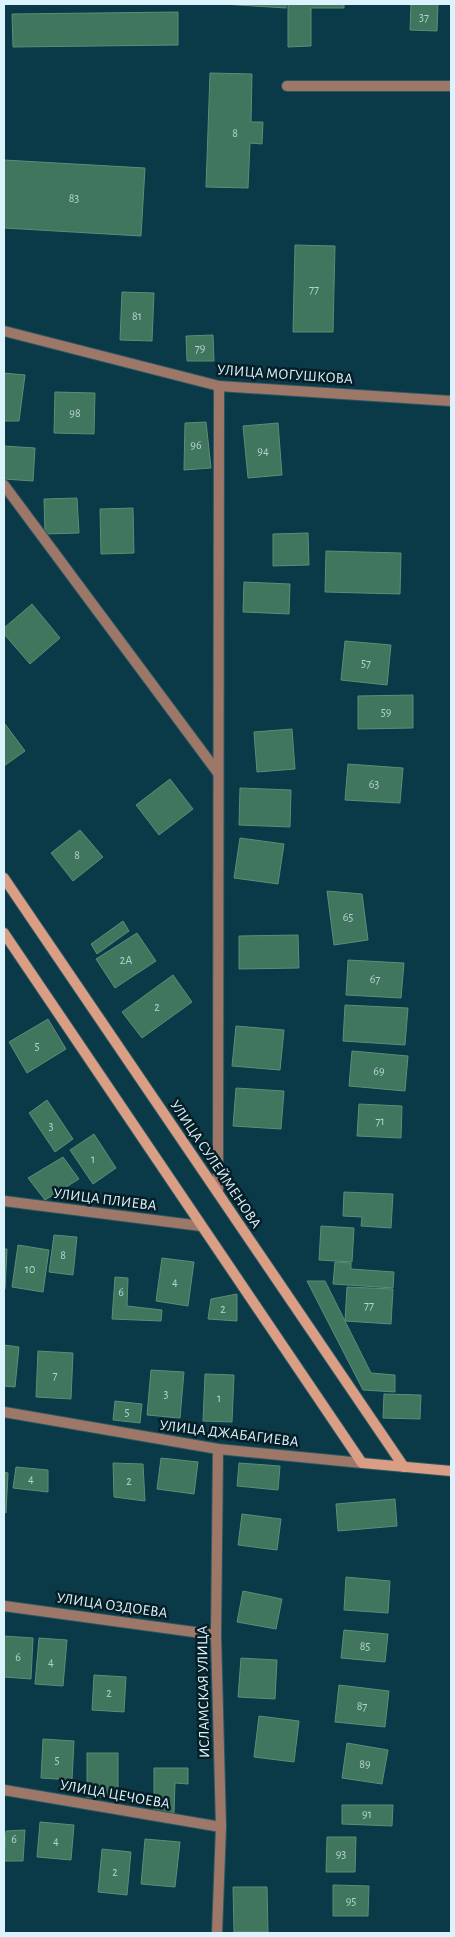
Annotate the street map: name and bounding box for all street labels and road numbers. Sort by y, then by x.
street label: УЛИЦА МОГУШКОВА [217,362,354,387]
street label: УЛИЦА СУЛЕЙМЕНОВА [167,1098,264,1231]
street label: УЛИЦА ПЛИЕВА [52,1186,158,1213]
street label: УЛИЦА ДЖАБАГИЕВА [159,1418,300,1449]
street label: УЛИЦА ОЗДОЕВА [56,1590,168,1621]
street label: ИСЛАМСКАЯ УЛИЦА [195,1626,212,1758]
street label: УЛИЦА ЦЕЧОЕВА [59,1777,171,1812]

